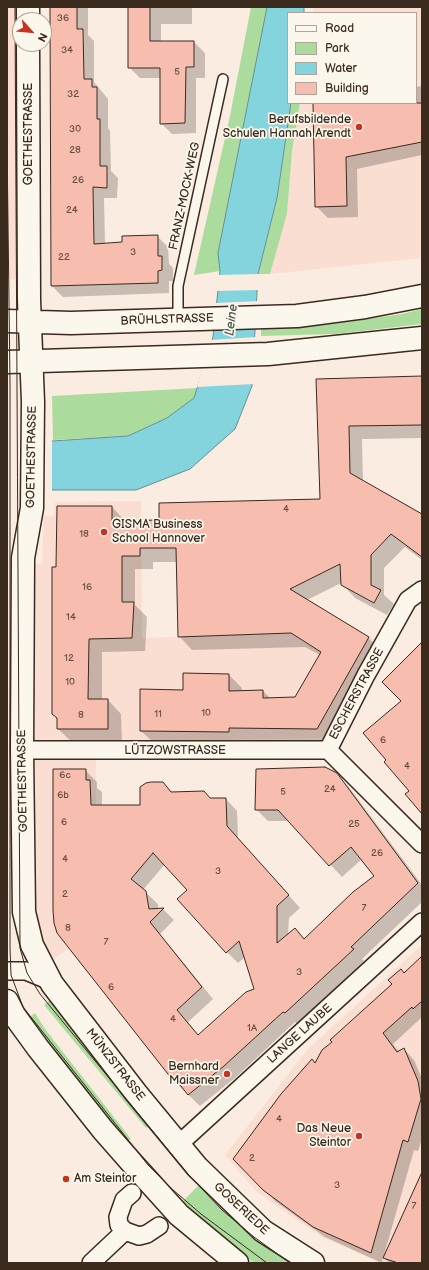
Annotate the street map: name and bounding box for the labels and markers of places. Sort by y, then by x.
place label: Berufsbildende Schulen Hannah Arendt [223,113,351,141]
marker: Berufsbildende Schulen Hannah Arendt [354,122,364,132]
place label: GISMA Business School Hannover [112,518,205,546]
marker: GISMA Business School Hannover [99,527,109,537]
place label: Bernhard Maissner [168,1060,219,1088]
marker: Bernhard Maissner [222,1069,232,1079]
place label: Das Neue Steintor [297,1122,351,1150]
marker: Das Neue Steintor [354,1131,364,1141]
place label: Am Steintor [74,1172,136,1186]
marker: Am Steintor [61,1174,71,1184]

